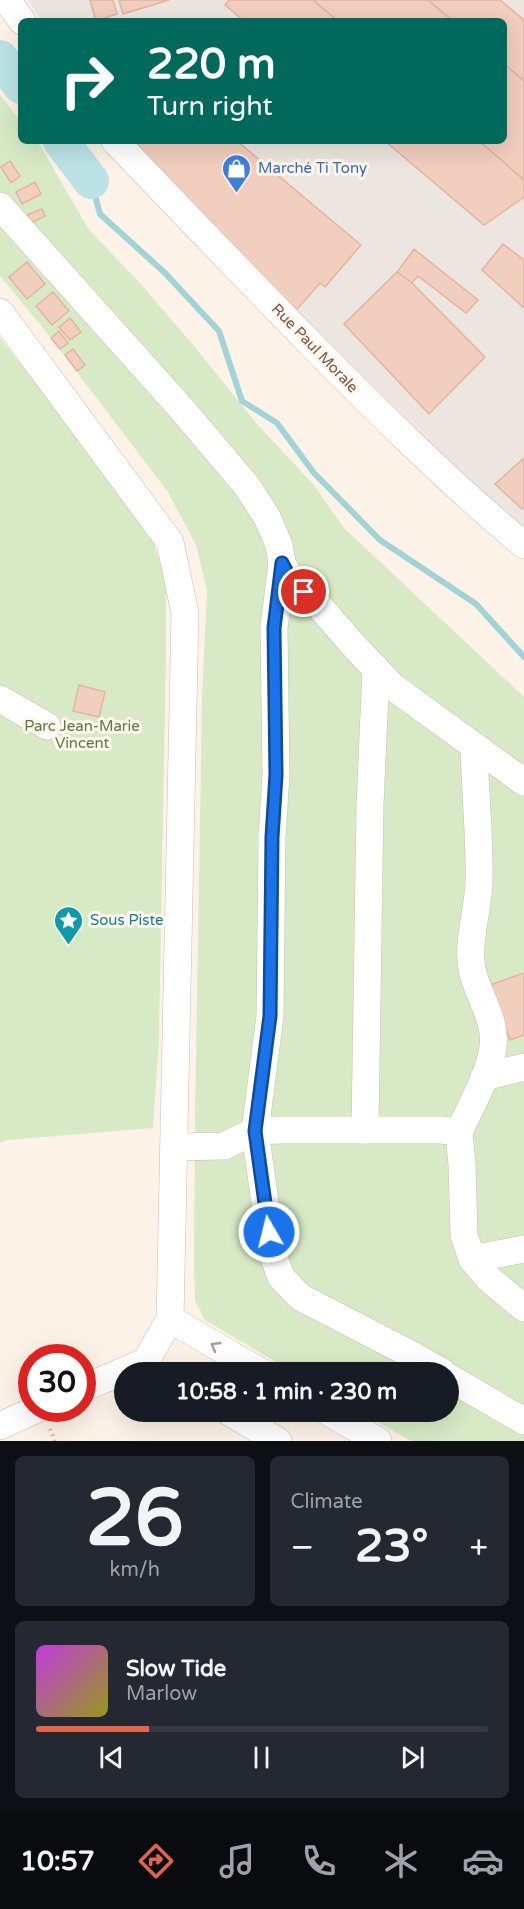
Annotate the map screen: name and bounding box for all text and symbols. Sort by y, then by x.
text: 220 m [147,39,276,90]
icon: right [48,42,126,120]
text: Turn right [147,90,273,123]
shop icon: Marché Ti Tony [221,152,253,194]
place label: Marché Ti Tony [258,159,367,177]
street label: Rue Paul Morale [268,300,362,396]
pin [278,566,329,617]
icon: arrive [287,575,320,608]
park label: Parc Jean-Marie Vincent [24,717,140,752]
place icon: Sous Piste [53,904,85,946]
place label: Sous Piste [90,911,164,929]
position arrow [237,1200,301,1264]
one-way arrow [211,1342,221,1353]
speed limit sign: 30 [18,1344,96,1422]
text: 10:58 · 1 min · 230 m [176,1379,397,1405]
text: 26 [86,1472,184,1566]
text: Climate [291,1490,363,1514]
text: 23° [355,1520,428,1574]
text: − [291,1528,314,1567]
text: + [469,1528,488,1567]
text: km/h [110,1558,160,1582]
text: Slow Tide [126,1656,226,1682]
text: Marlow [126,1682,197,1706]
icon: previous [95,1741,128,1774]
icon: pause [245,1741,278,1774]
icon: next [396,1741,429,1774]
icon: directions [135,1840,177,1882]
icon: music [216,1840,258,1882]
icon: phone [298,1840,340,1882]
icon: climate [380,1840,422,1882]
icon: car [462,1840,504,1882]
text: 10:57 [20,1845,95,1878]

